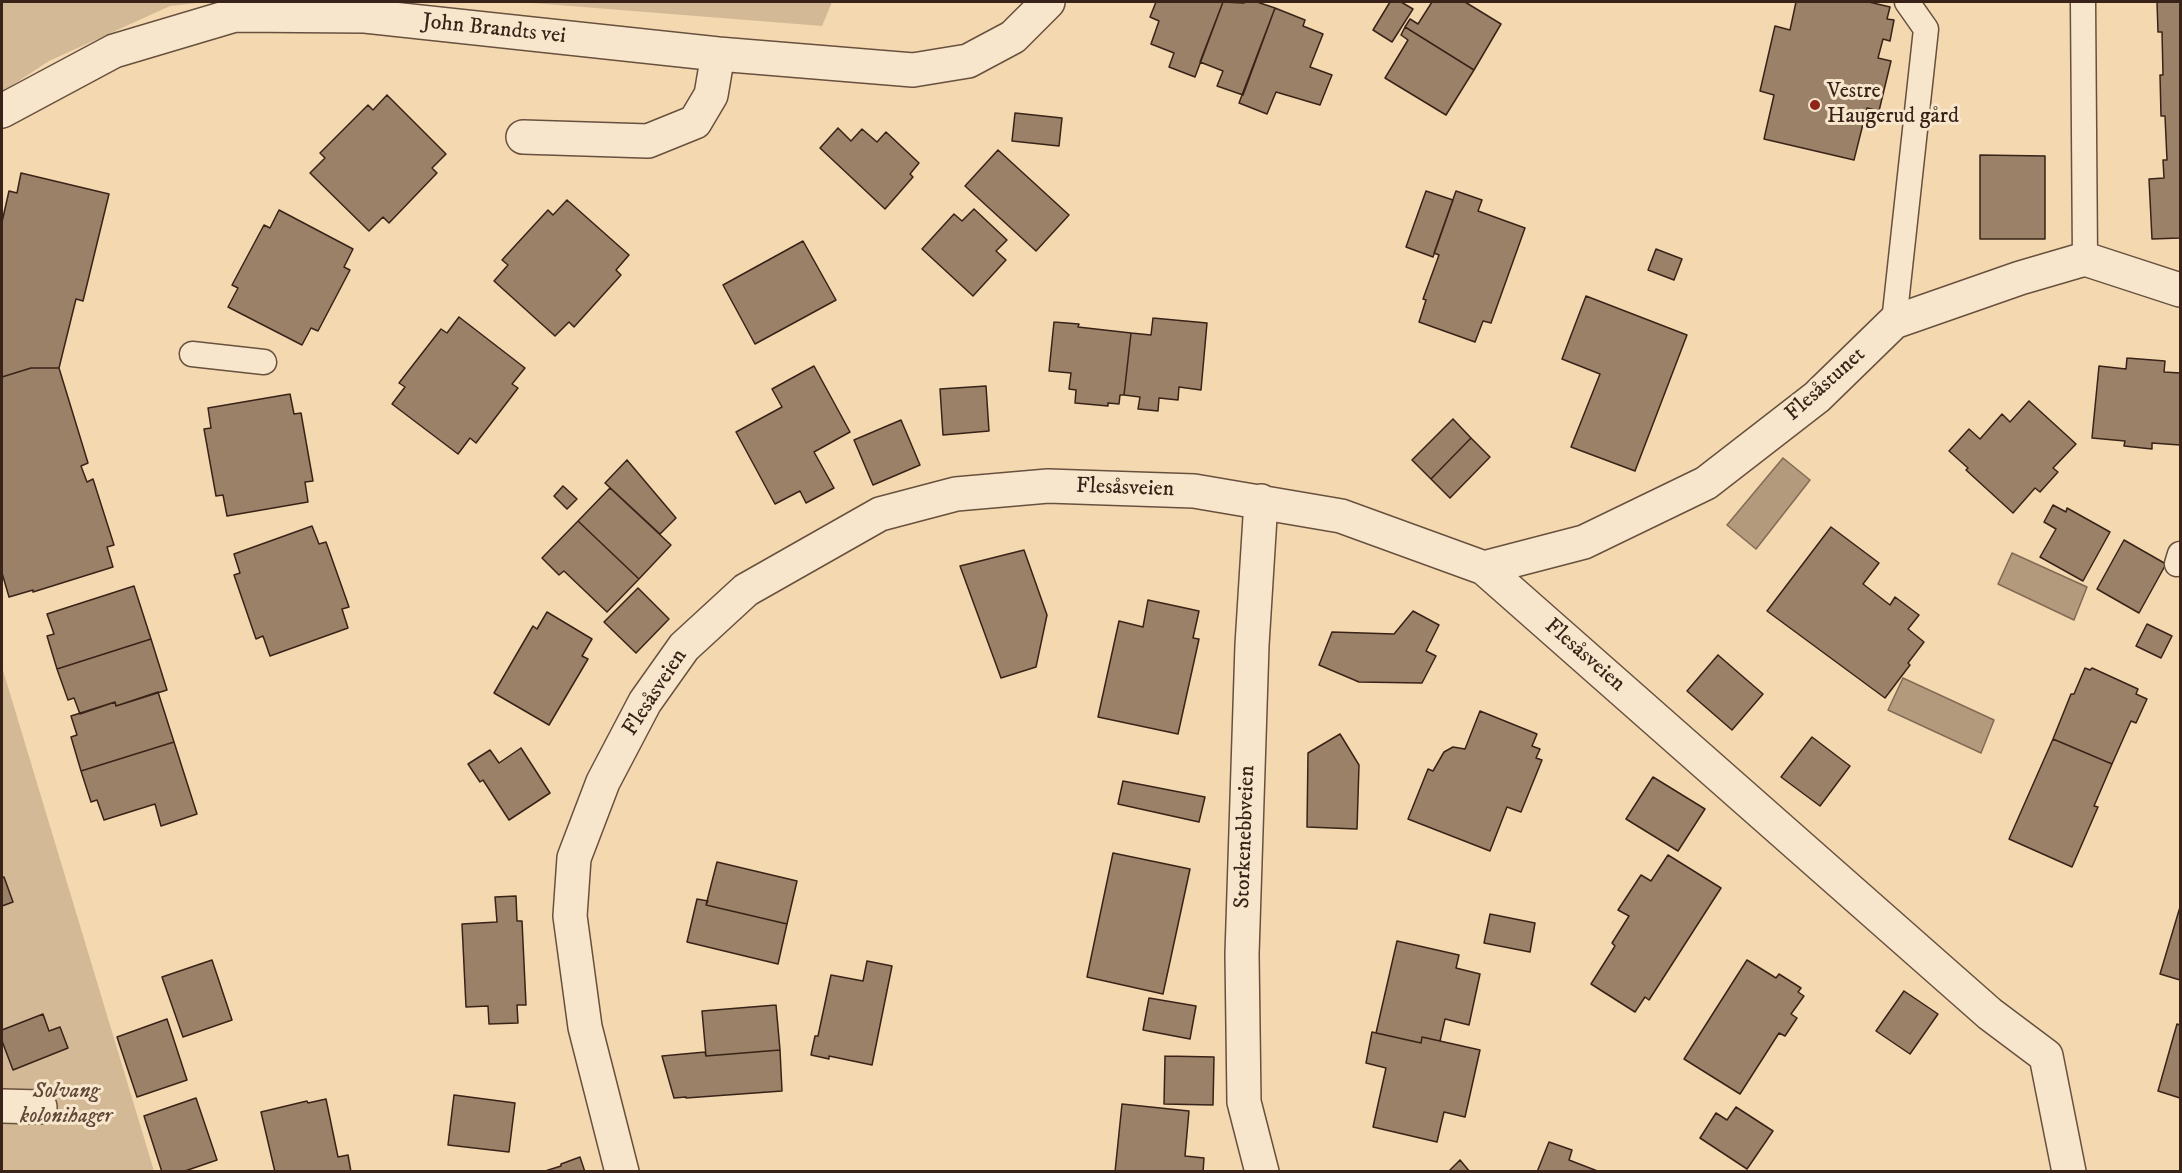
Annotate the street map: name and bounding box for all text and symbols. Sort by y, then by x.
street label: John Brandts vei [421,9,567,51]
place label: Vestre Haugerud gård [1827,79,1959,130]
marker: Vestre Haugerud gård [1808,98,1822,112]
street label: Flesåstunet [1781,342,1871,428]
street label: Flesåsveien [1075,474,1175,504]
street label: Flesåsveien [1538,614,1630,698]
street label: Flesåsveien [618,645,694,741]
street label: Storkenebbveien [1230,765,1262,909]
park label: Solvang kolonihager [20,1079,112,1130]

